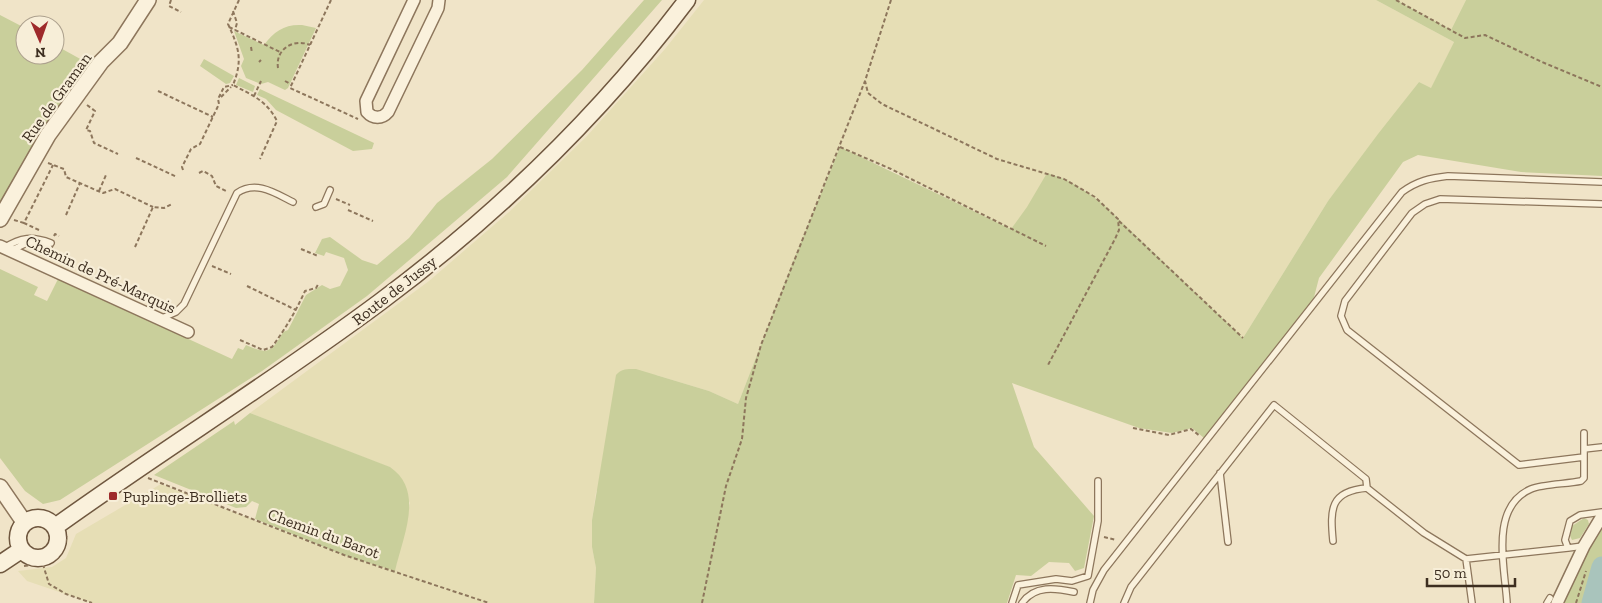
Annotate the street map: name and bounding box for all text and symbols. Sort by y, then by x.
north arrow [15,15,65,65]
text: N [34,44,46,61]
street label: Rue de Graman [18,48,96,146]
street label: Chemin de Pré-Marquis [23,231,179,318]
street label: Route de Jussy [348,251,441,329]
place label: Puplinge-Brolliets [123,487,247,506]
marker: Puplinge-Brolliets [107,490,119,502]
street label: Chemin du Barot [265,504,382,563]
scale bar [1427,556,1514,588]
text: 50 m [1434,564,1467,582]

